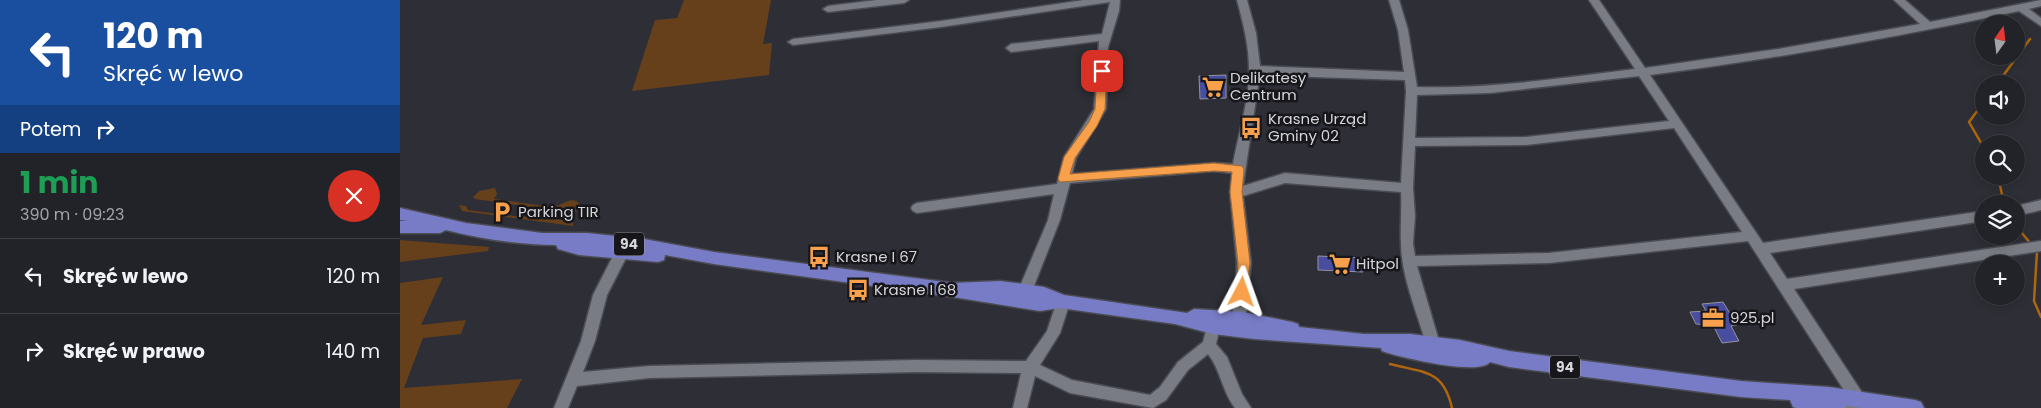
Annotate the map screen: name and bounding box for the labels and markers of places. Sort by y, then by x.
pin [1081,50,1123,92]
place label: Delikatesy Centrum [1230,67,1307,105]
supermarket icon: Delikatesy Centrum [1200,74,1226,100]
place label: Krasne Urząd Gminy 02 [1268,108,1366,146]
bus stop icon: Krasne Urząd Gminy 02 [1238,115,1264,141]
parking icon: Parking TIR [489,199,515,225]
place label: Parking TIR [518,201,599,222]
bus stop icon: Krasne I 67 [806,244,832,270]
place label: Krasne I 67 [836,246,917,267]
supermarket icon: Hitpol [1327,251,1353,277]
place label: Hitpol [1356,253,1399,274]
bus stop icon: Krasne I 68 [845,277,871,303]
place label: Krasne I 68 [874,279,956,300]
office icon: 925.pl [1700,305,1726,331]
place label: 925.pl [1730,307,1774,328]

